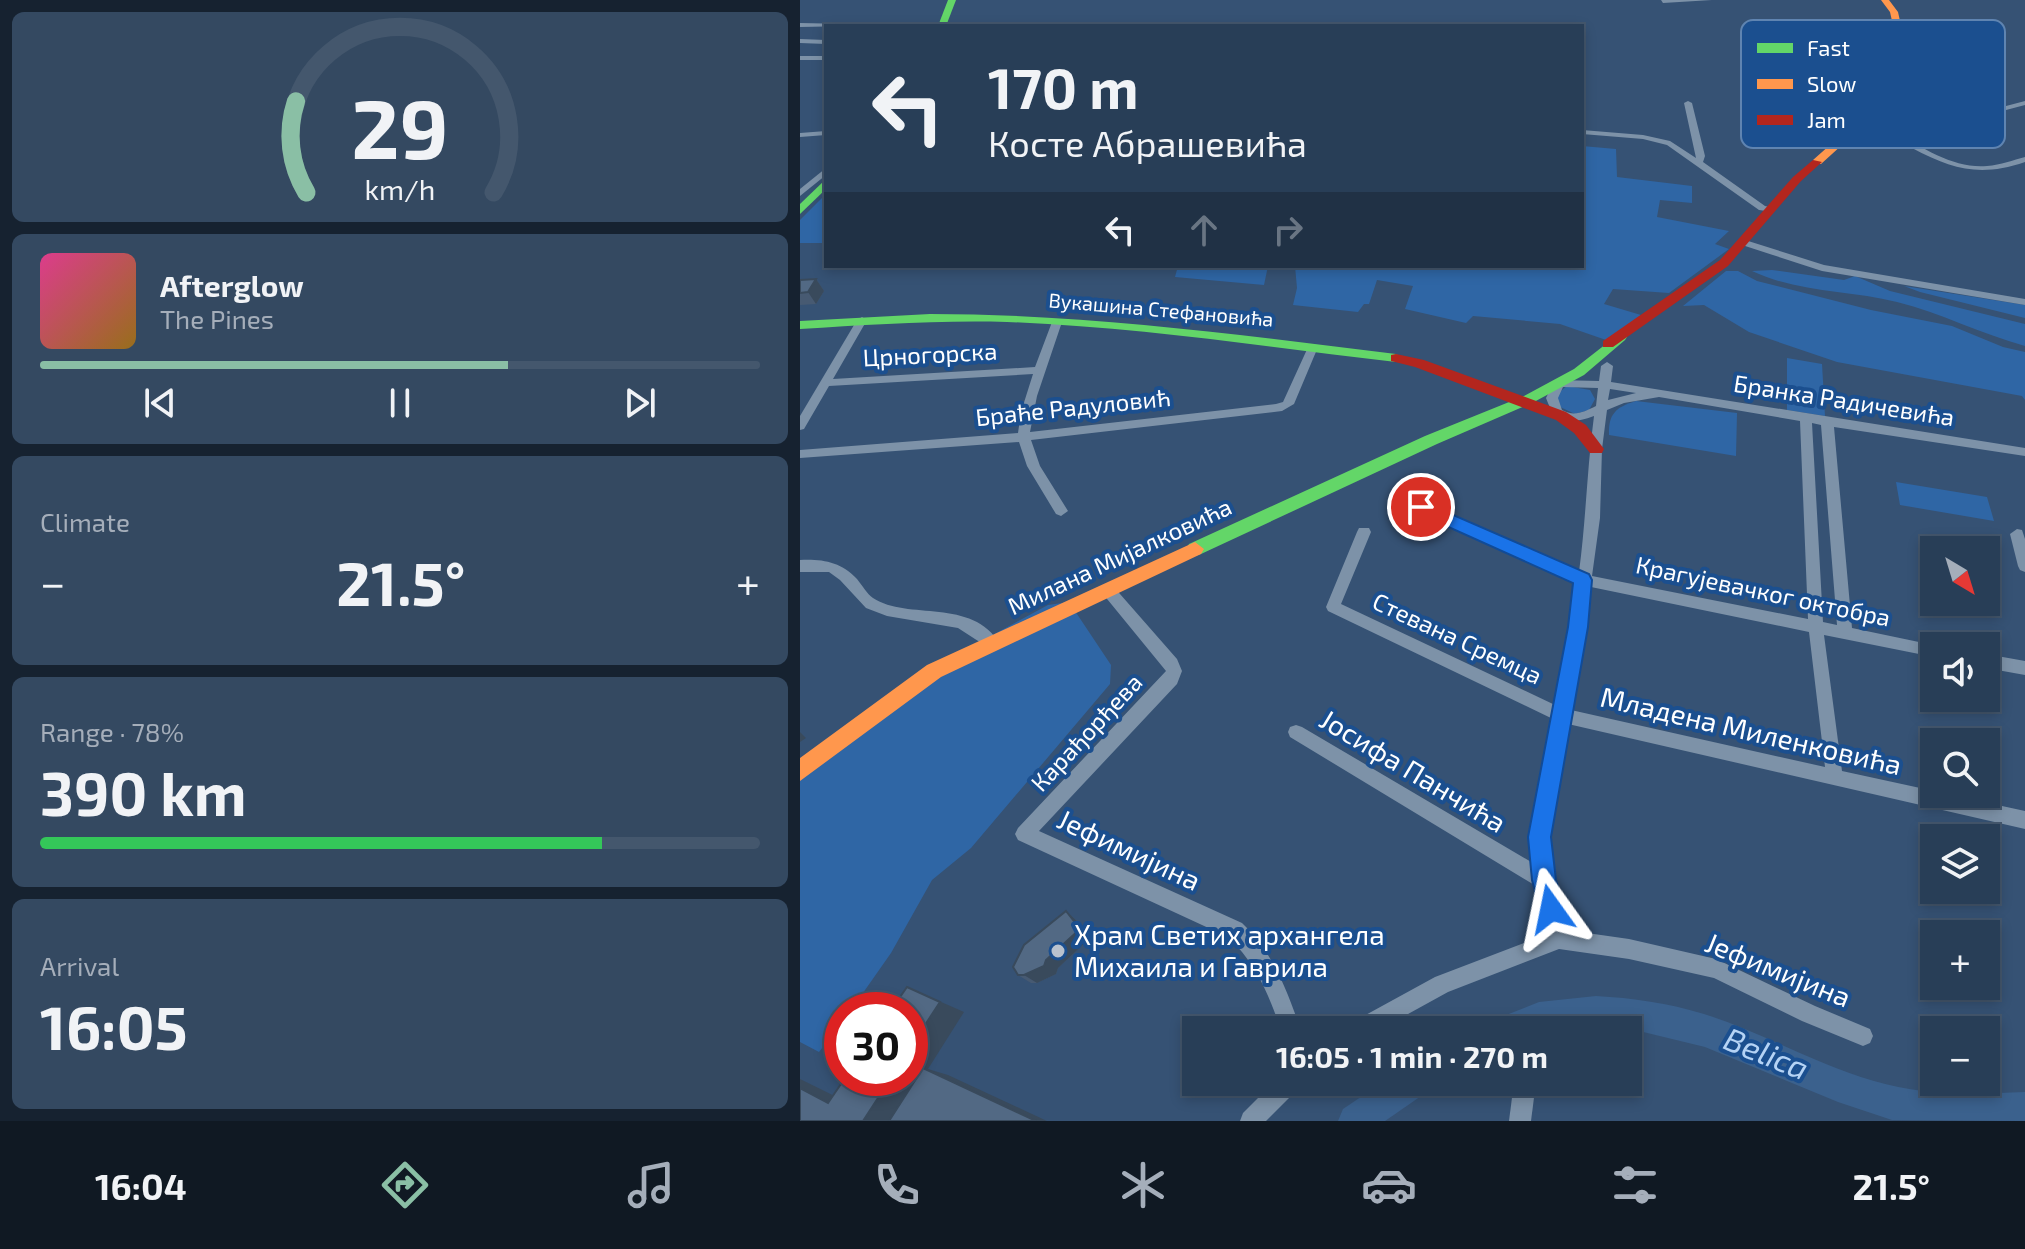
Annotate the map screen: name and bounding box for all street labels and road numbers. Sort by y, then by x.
street label: Вукашина Стефановића [1048,287,1275,332]
street label: Црногорска [862,335,998,372]
street label: Бранка Радичевића [1732,368,1957,431]
street label: Браће Радуловић [974,382,1172,432]
street label: Милана Мијалковића [1003,491,1236,620]
street label: Крагујевачког октобра [1633,549,1893,633]
street label: Стевана Сремца [1368,586,1547,690]
street label: Карађорђева [1024,667,1148,797]
street label: Младена Миленковића [1597,679,1905,781]
street label: Јосифа Панчића [1314,701,1513,839]
street label: Јефимијина [1053,801,1206,897]
street label: Јефимијина [1701,924,1856,1014]

